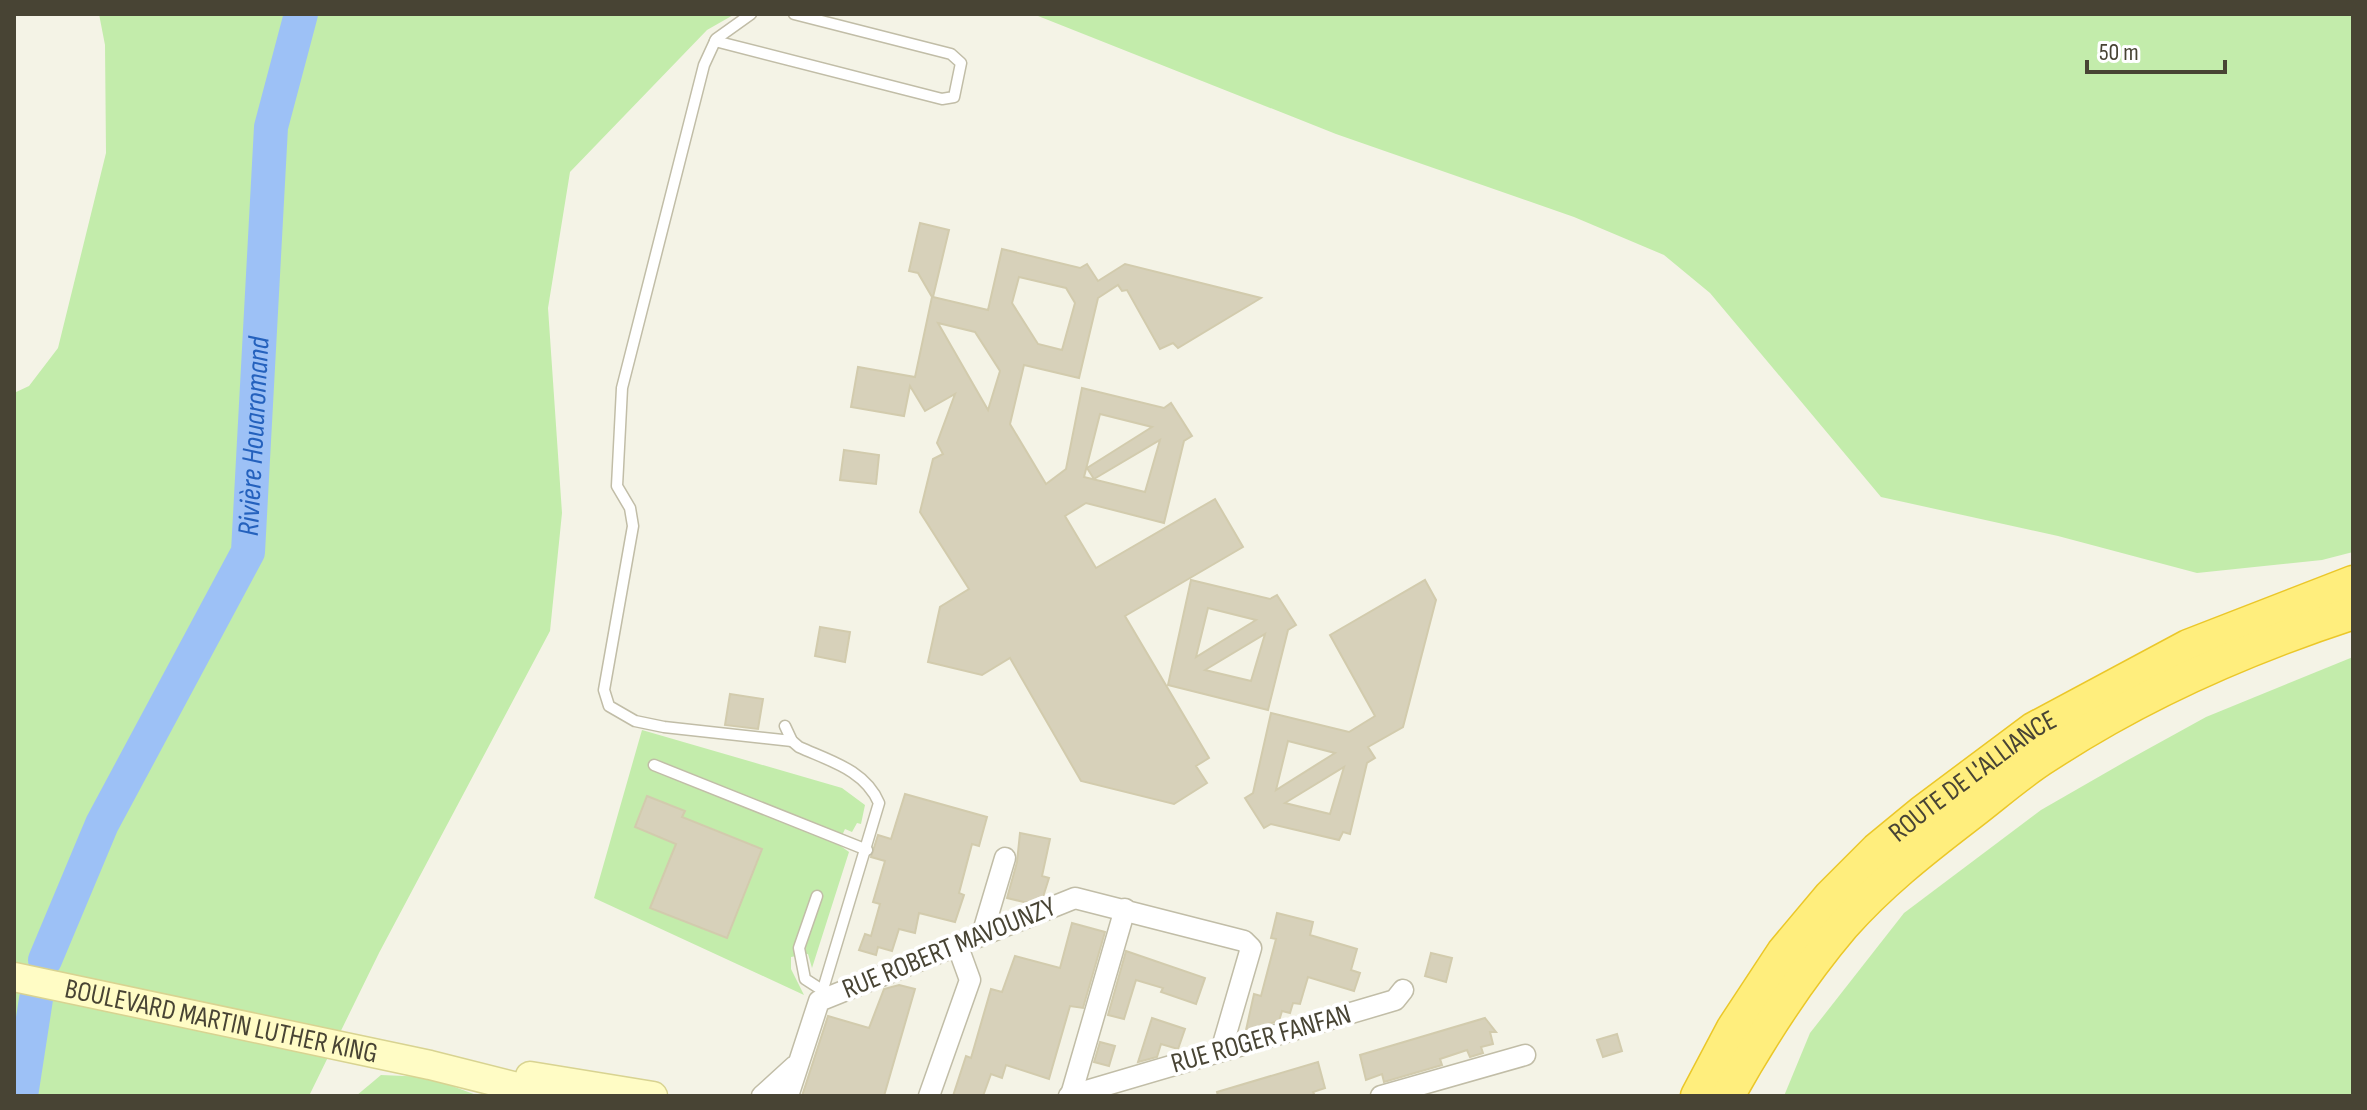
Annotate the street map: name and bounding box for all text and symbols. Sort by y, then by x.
scale bar [2087,24,2225,74]
text: 50 m [2099,38,2139,67]
water label: Rivière Houaromand [231,335,278,537]
street label: ROUTE DE L'ALLIANCE [1882,703,2062,849]
street label: RUE ROBERT MAVOUNZY [838,890,1061,1006]
street label: BOULEVARD MARTIN LUTHER KING [62,972,381,1070]
street label: RUE ROGER FANFAN [1167,998,1355,1080]

